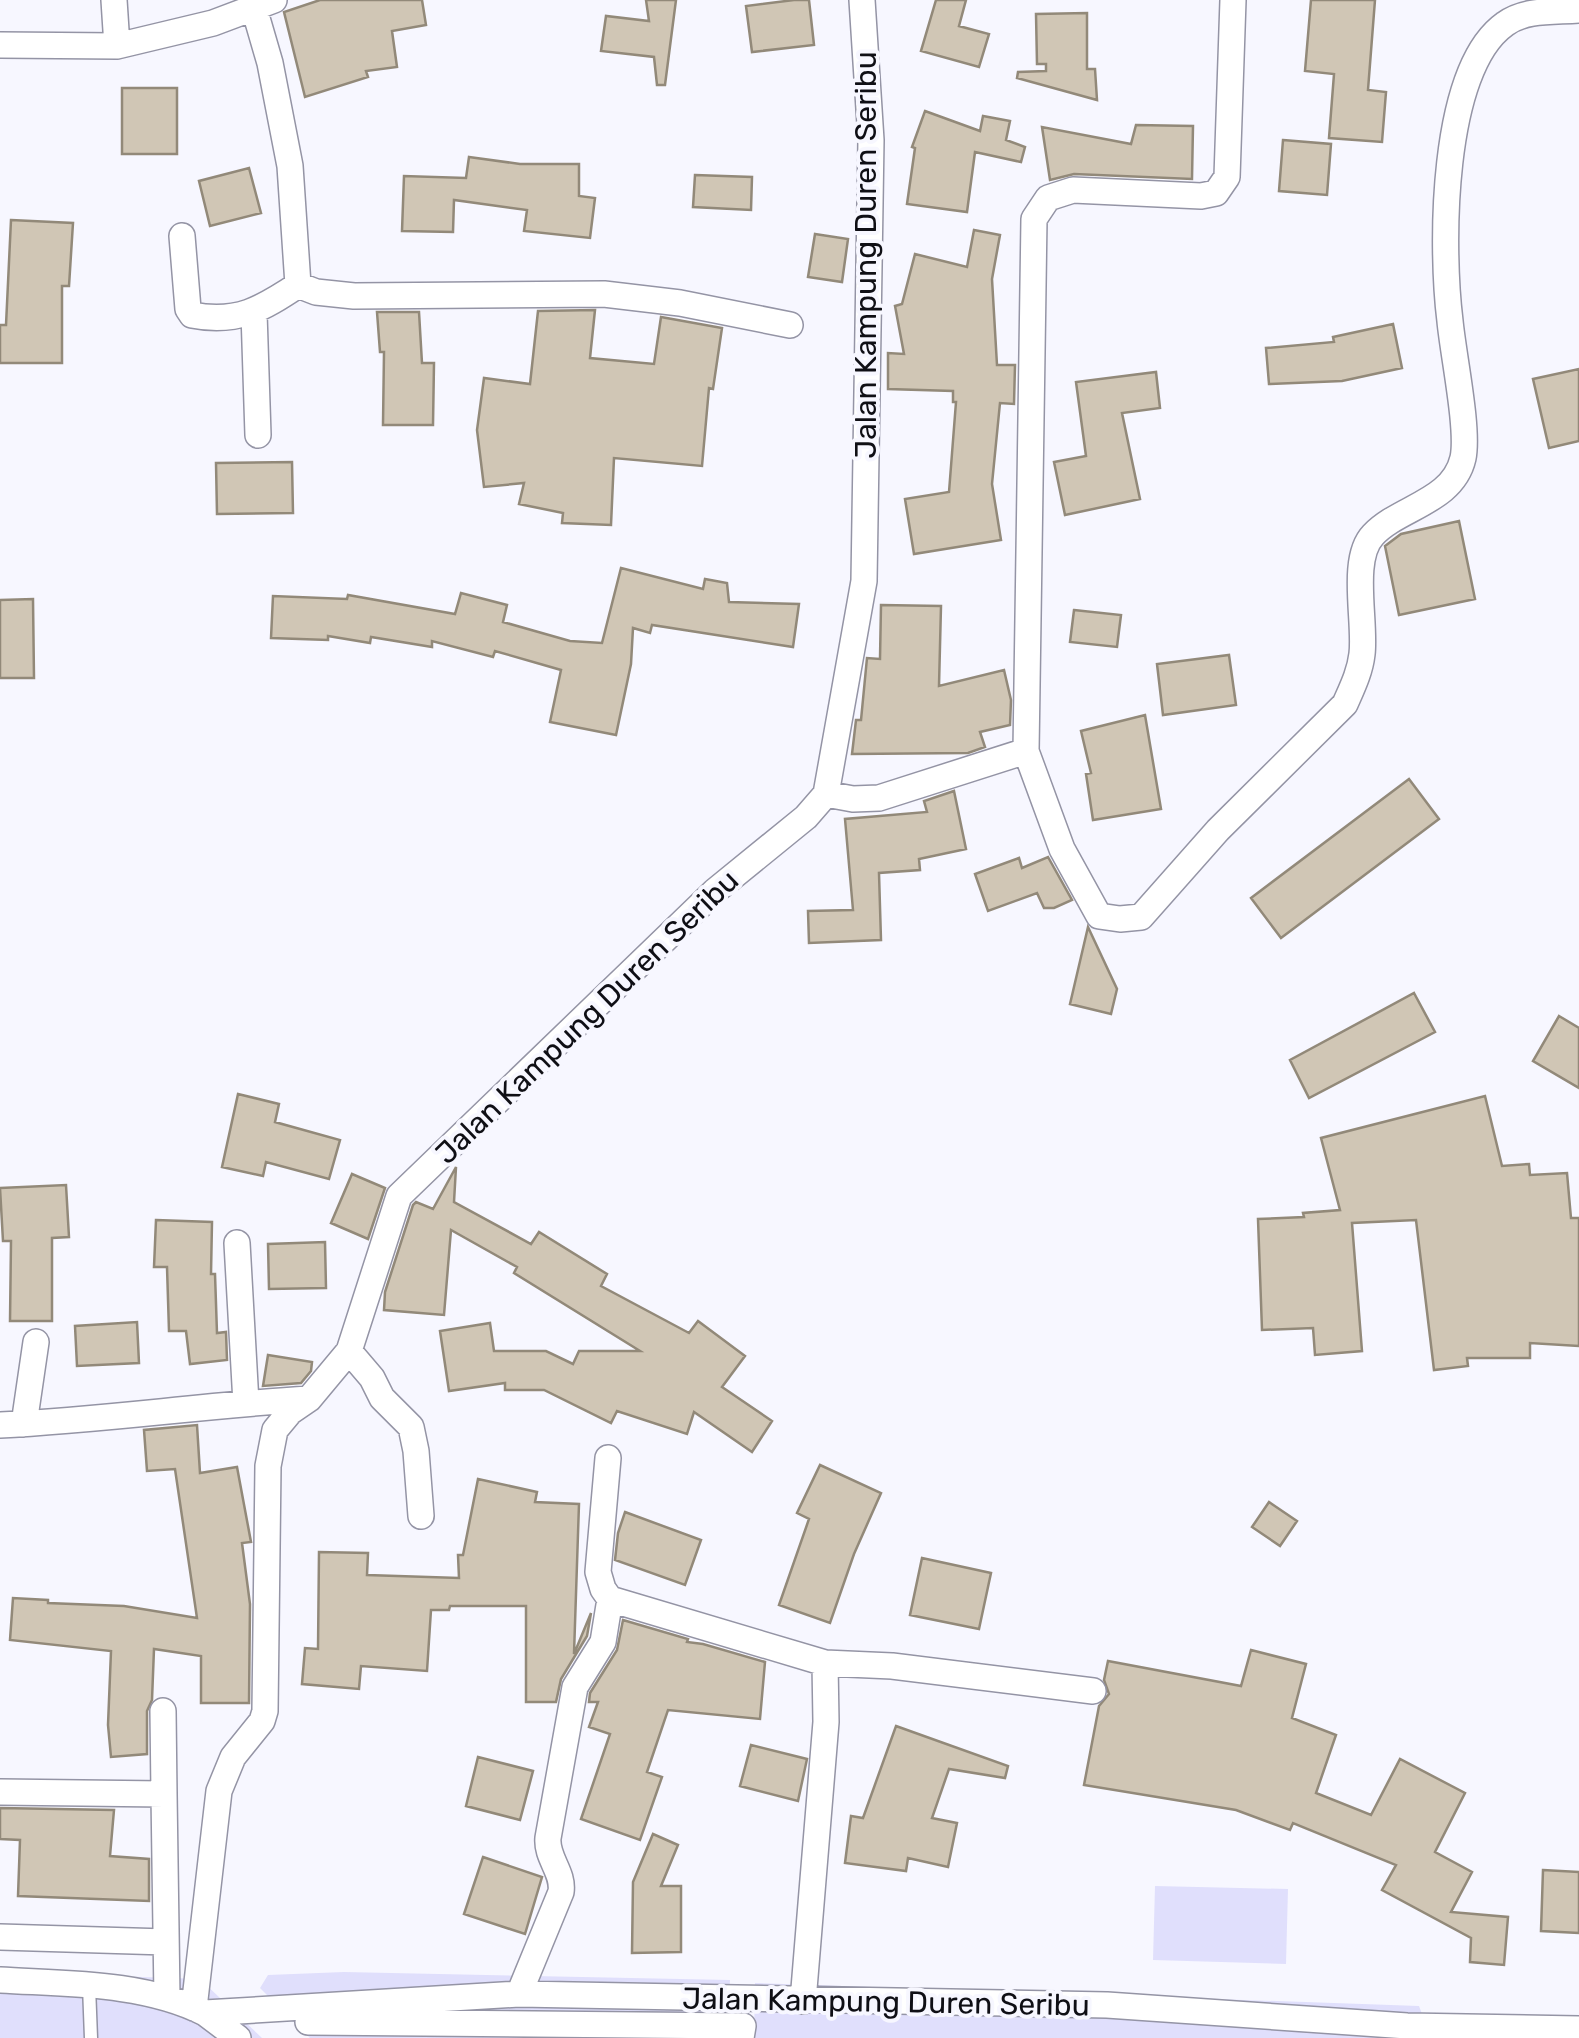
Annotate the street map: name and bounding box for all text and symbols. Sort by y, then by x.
street label: Jalan Kampung Duren Seribu [848,51,884,459]
street label: Jalan Kampung Duren Seribu [428,863,746,1171]
street label: Jalan Kampung Duren Seribu [682,1980,1090,2024]

